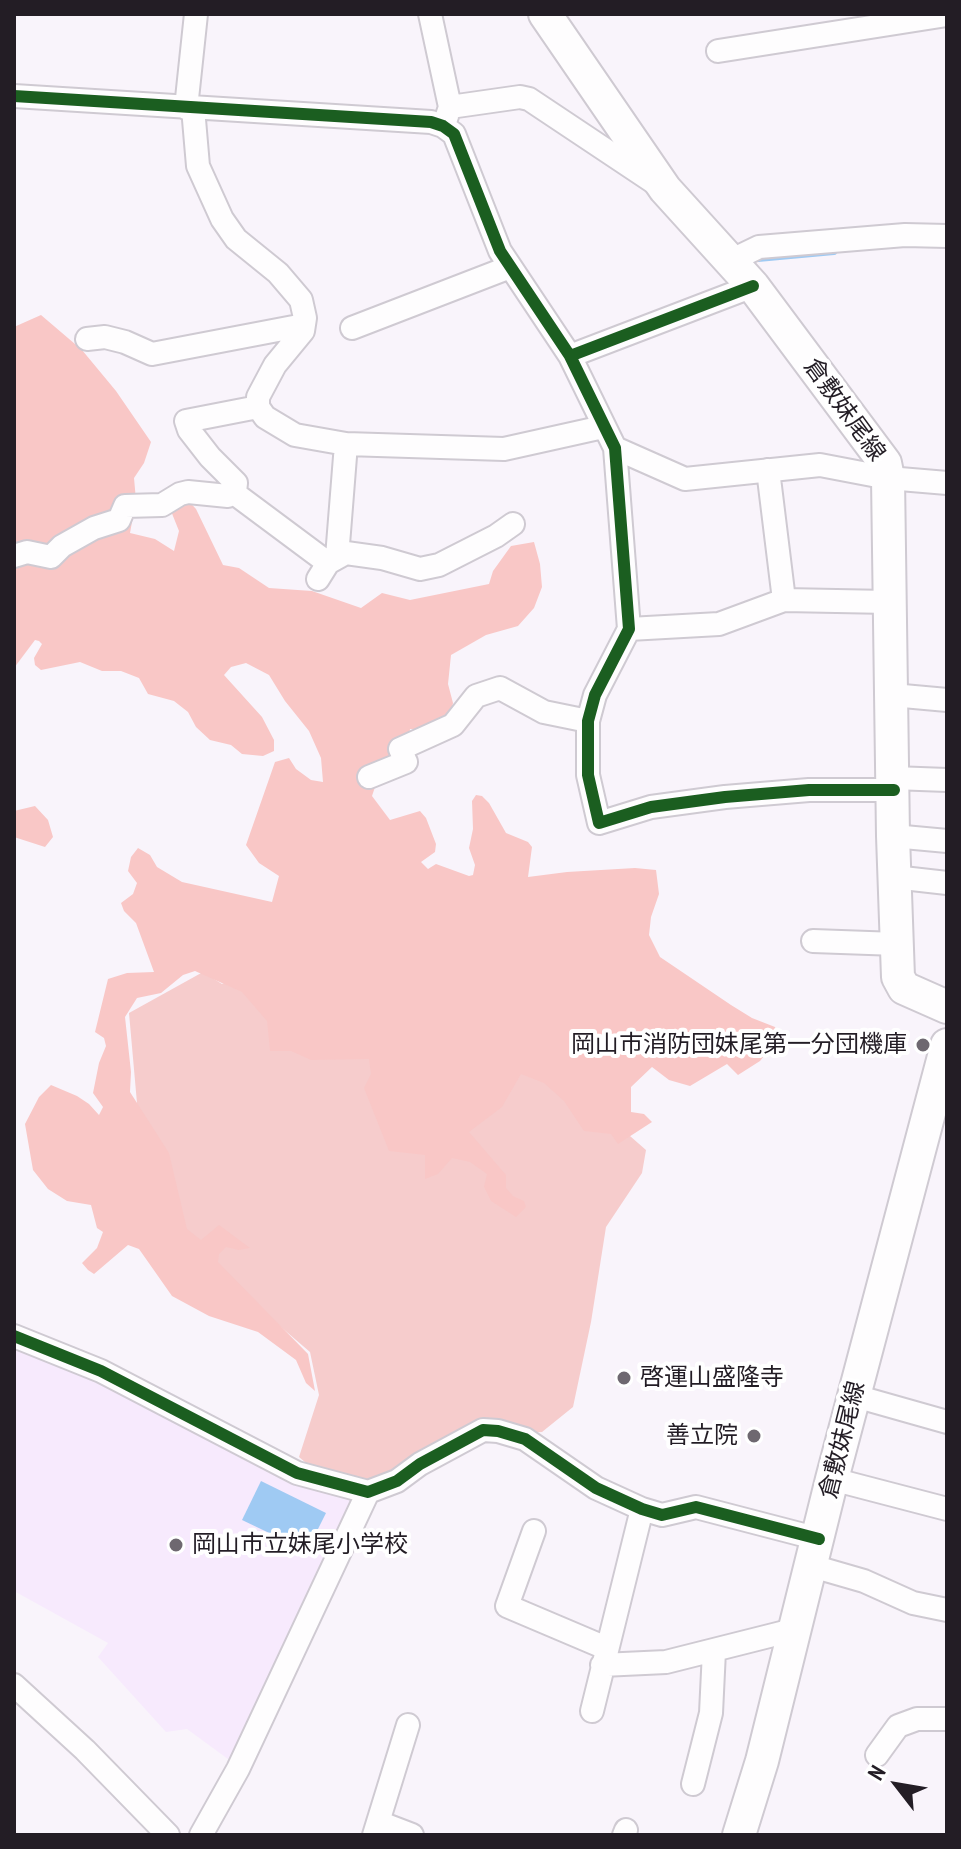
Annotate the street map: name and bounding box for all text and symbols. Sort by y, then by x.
street label: 倉敷妹尾線 [797,353,891,467]
place label: 岡山市消防団妹尾第一分団機庫 [571,1031,907,1059]
marker: 岡山市消防団妹尾第一分団機庫 [914,1036,932,1054]
place label: 啓運山盛隆寺 [640,1364,784,1392]
marker: 啓運山盛隆寺 [615,1369,633,1387]
street label: 倉敷妹尾線 [815,1378,871,1502]
place label: 善立院 [666,1422,738,1450]
marker: 善立院 [745,1427,763,1445]
place label: 岡山市立妹尾小学校 [192,1531,408,1559]
marker: 岡山市立妹尾小学校 [167,1536,185,1554]
north arrow [857,1745,937,1825]
text: N [861,1760,891,1785]

